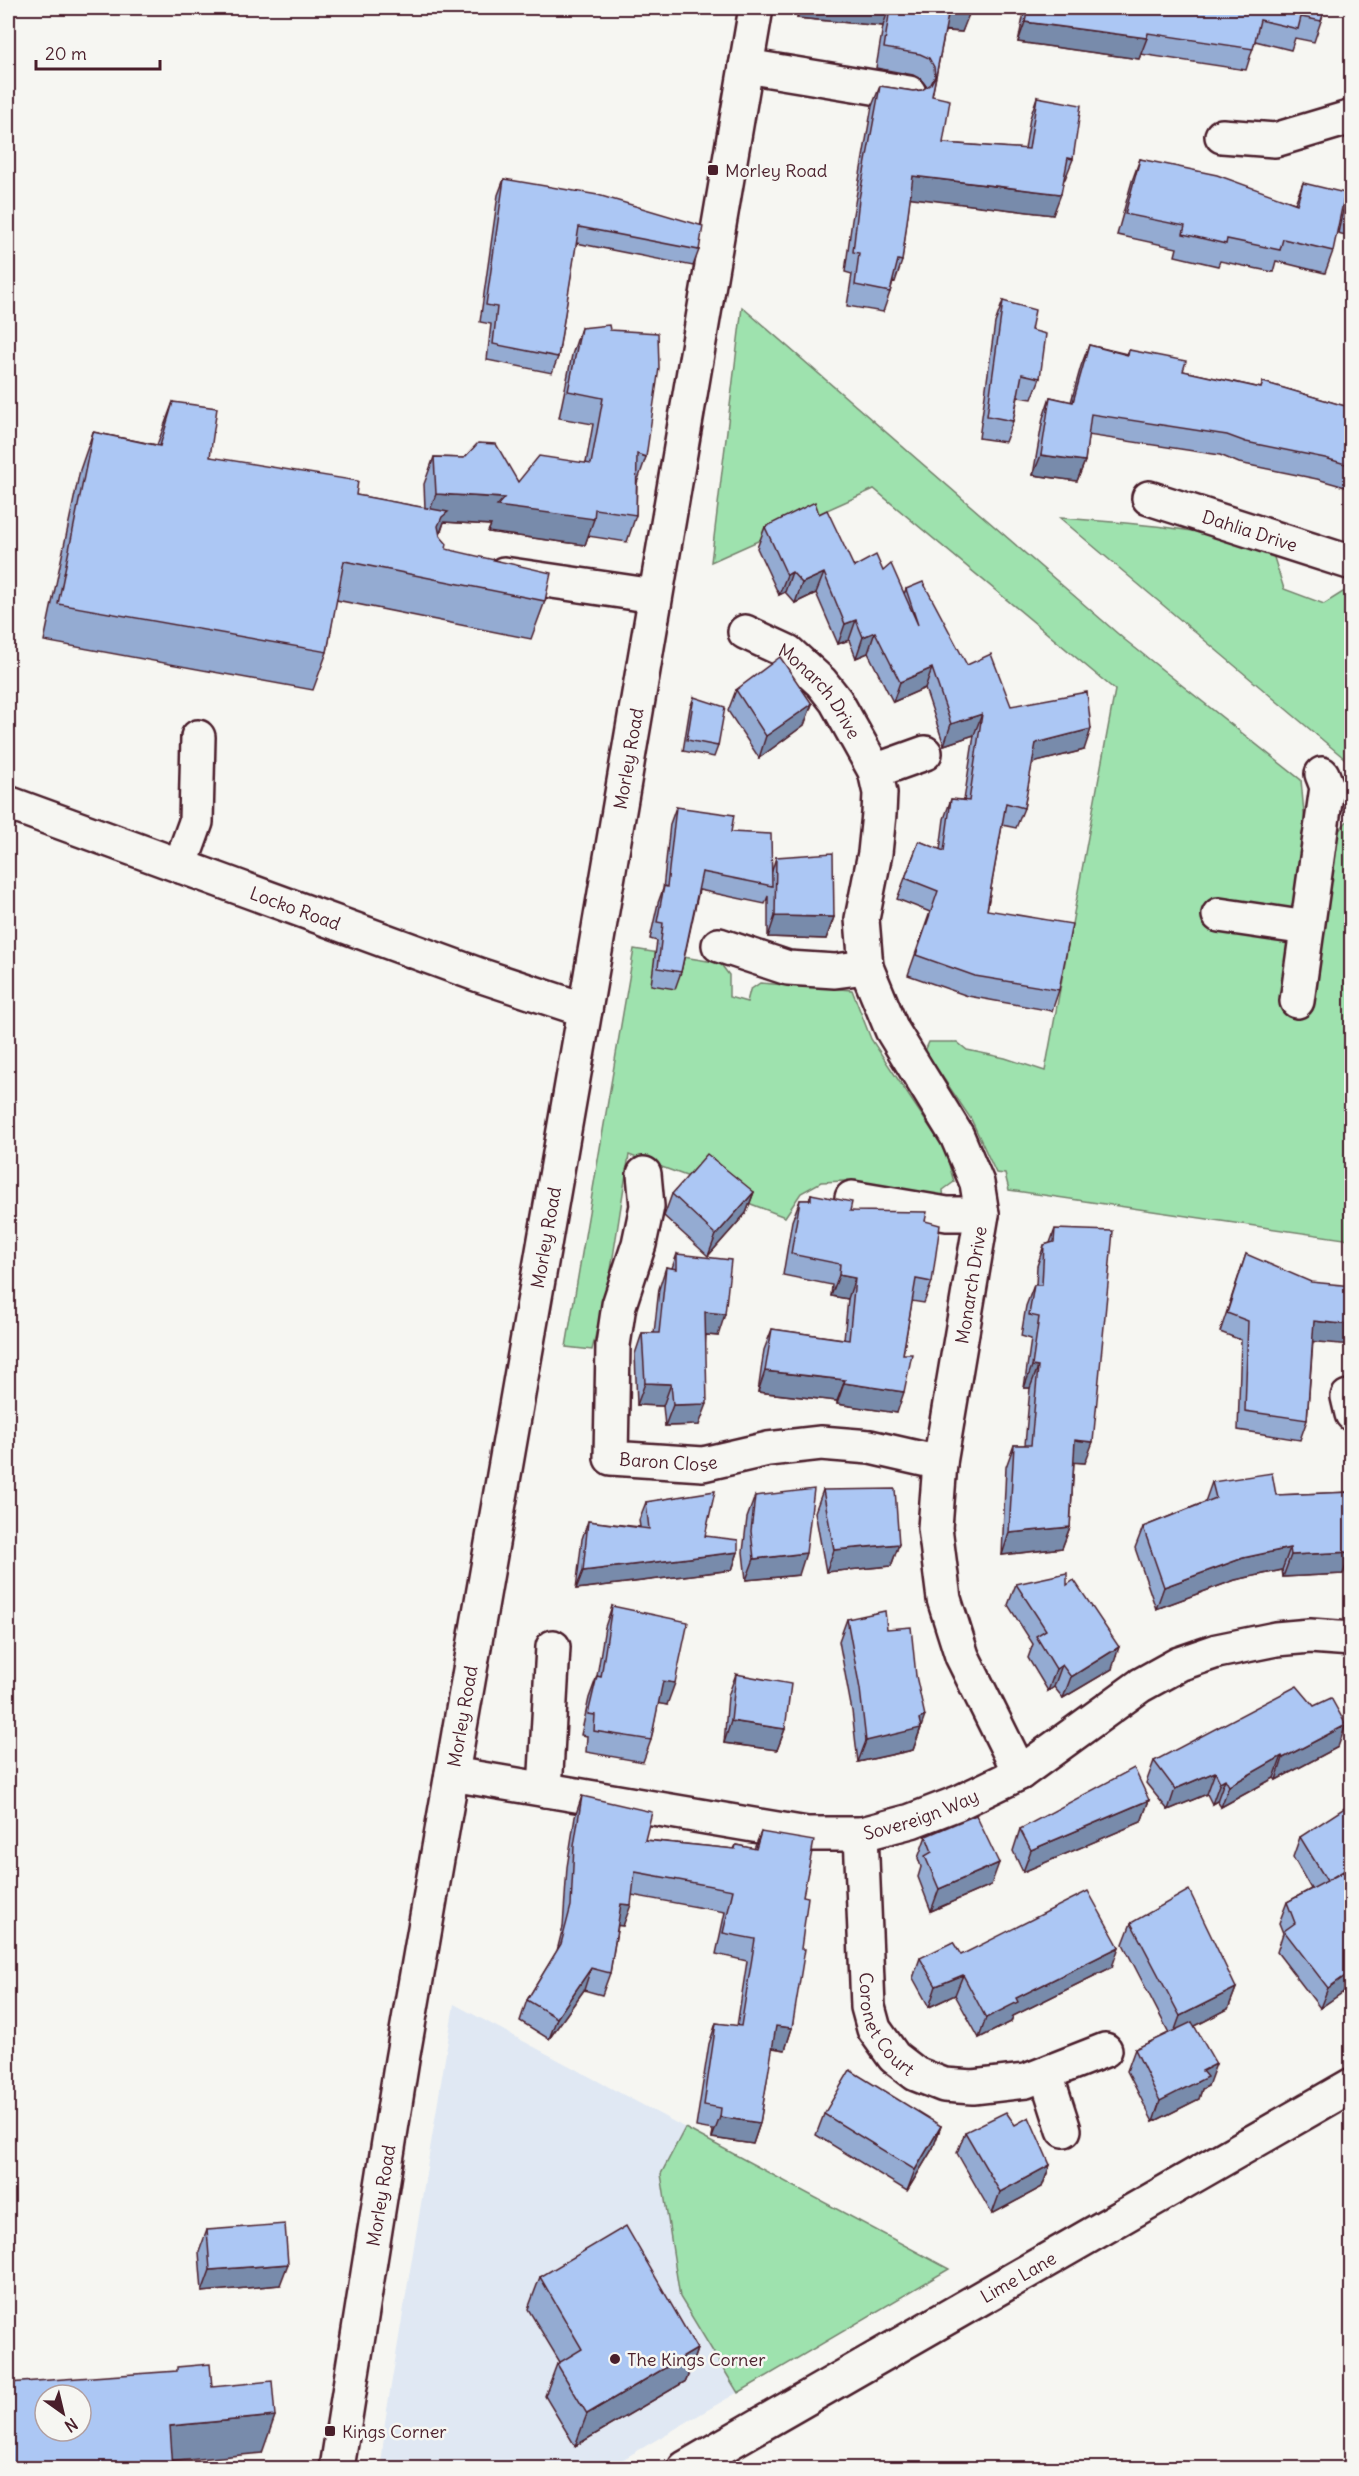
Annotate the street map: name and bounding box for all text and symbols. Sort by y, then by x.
scale bar [36,33,160,71]
text: 20 m [45,42,87,65]
place label: Morley Road [725,159,828,182]
marker: Morley Road [706,163,720,177]
street label: Dahlia Drive [1199,504,1300,556]
street label: Monarch Drive [775,638,866,743]
street label: Morley Road [608,706,648,811]
street label: Locko Road [247,881,344,935]
street label: Morley Road [525,1185,566,1290]
street label: Monarch Drive [950,1225,992,1345]
street label: Baron Close [619,1447,719,1476]
street label: Morley Road [442,1663,482,1769]
street label: Sovereign Way [861,1783,982,1845]
street label: Coronet Court [855,1972,919,2080]
street label: Morley Road [361,2143,400,2248]
street label: Lime Lane [976,2246,1060,2308]
place label: The Kings Corner [627,2348,766,2371]
marker: The Kings Corner [608,2352,622,2366]
north arrow [33,2383,93,2443]
text: N [61,2414,82,2437]
place label: Kings Corner [342,2420,447,2443]
marker: Kings Corner [323,2424,337,2438]

